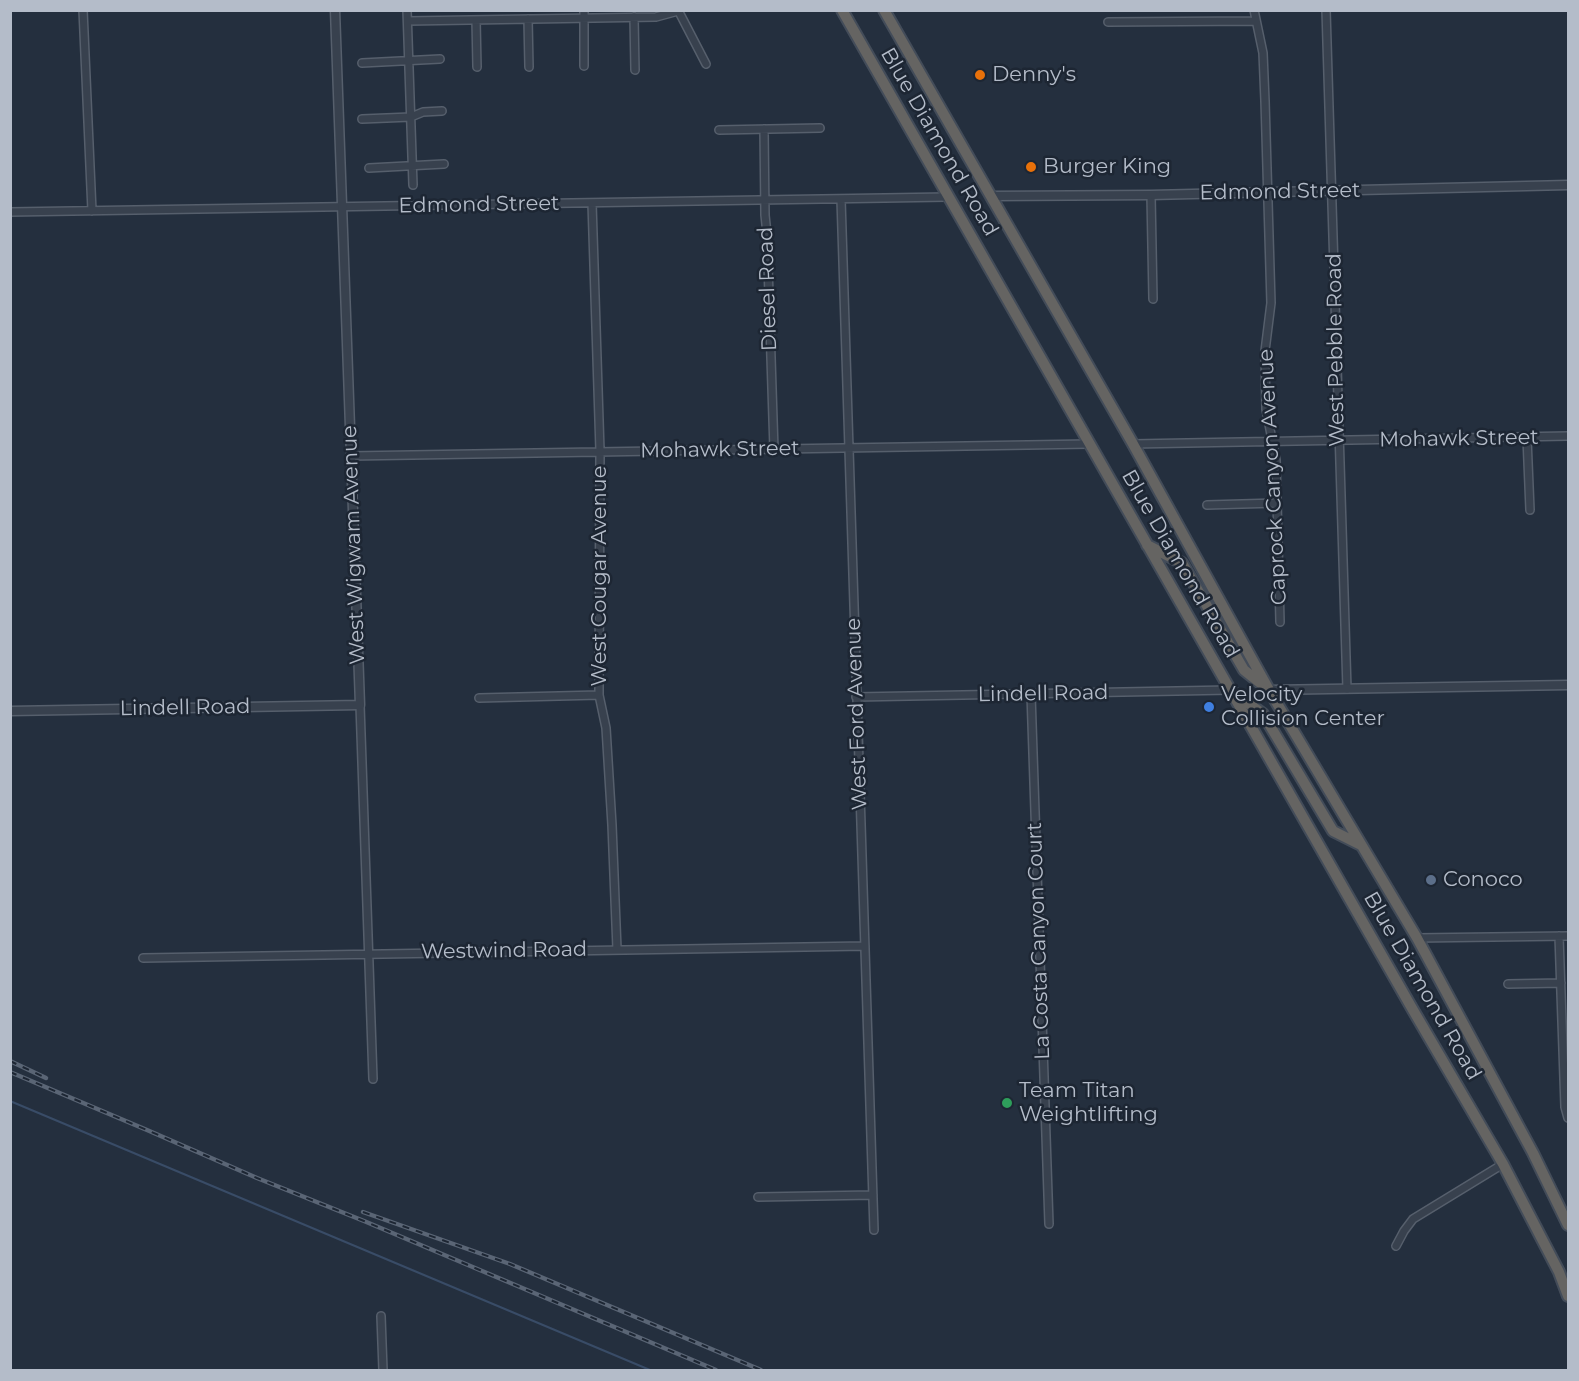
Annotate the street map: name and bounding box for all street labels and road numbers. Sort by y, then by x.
street label: Blue Diamond Road [875,43,1003,241]
street label: Edmond Street [1199,178,1361,206]
street label: Edmond Street [398,191,560,219]
street label: Diesel Road [753,226,783,352]
street label: West Pebble Road [1322,253,1350,447]
street label: Caprock Canyon Avenue [1254,348,1292,606]
street label: West Wigwam Avenue [337,425,371,665]
street label: Mohawk Street [1379,425,1539,453]
street label: Mohawk Street [640,436,800,464]
street label: Blue Diamond Road [1116,465,1244,663]
street label: West Cougar Avenue [587,466,613,686]
street label: West Ford Avenue [841,617,873,811]
street label: Lindell Road [977,680,1109,708]
street label: Lindell Road [119,694,251,722]
street label: La Costa Canyon Court [1022,822,1056,1060]
street label: Blue Diamond Road [1358,887,1486,1085]
street label: Westwind Road [421,937,587,965]

